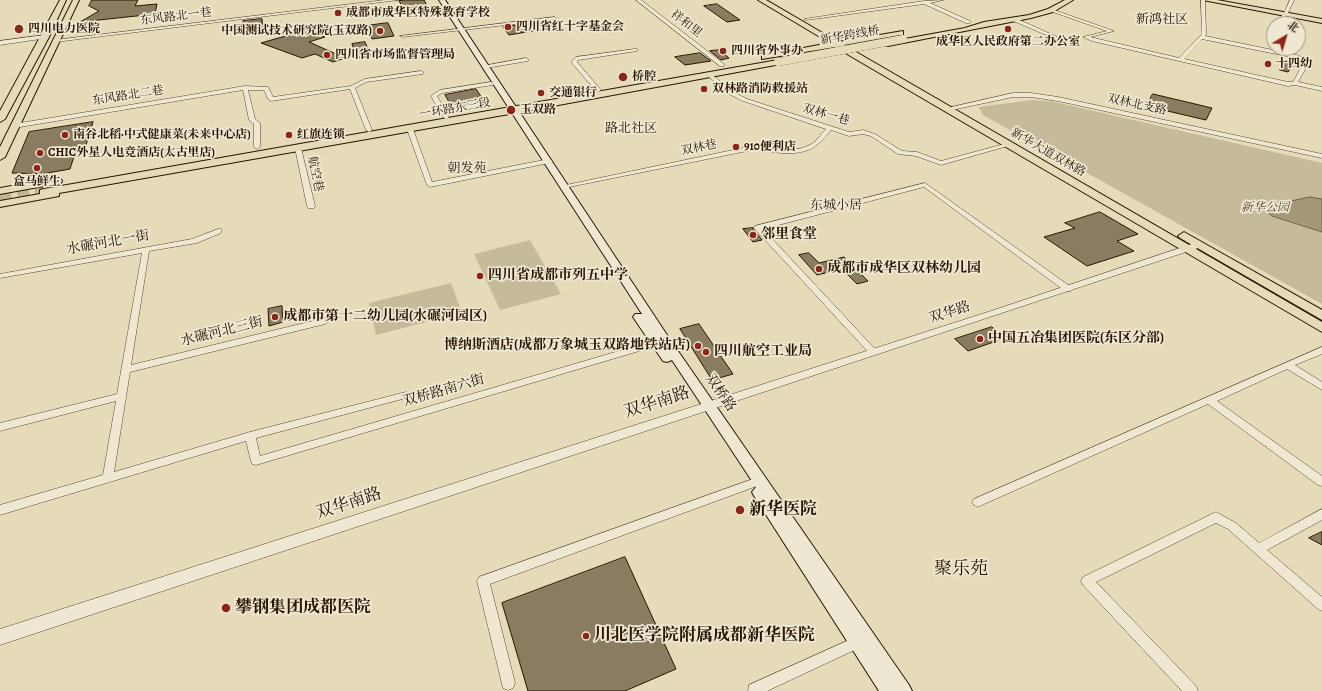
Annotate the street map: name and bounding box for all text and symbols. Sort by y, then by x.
street label: 东风路北一巷 [139,5,213,29]
place label: 成都市成华区特殊教育学校 [346,6,490,20]
street label: 祥和里 [667,7,705,41]
marker: 成都市成华区特殊教育学校 [333,8,343,18]
district label: 新鸿社区 [1136,12,1188,28]
north arrow [1266,16,1306,56]
text: 北 [1284,18,1302,36]
place label: 四川省红十字基金会 [516,20,624,34]
place label: 四川电力医院 [28,22,100,36]
marker: 四川省红十字基金会 [503,22,513,32]
marker: 四川电力医院 [13,23,25,35]
place label: 中国测试技术研究院(玉双路) [221,24,372,38]
street label: 新华跨线桥 [819,24,881,48]
marker: 成华区人民政府第二办公室 [1003,24,1013,34]
marker: 中国测试技术研究院(玉双路) [375,26,385,36]
place label: 成华区人民政府第二办公室 [936,35,1080,49]
place label: 四川省外事办 [731,44,803,58]
marker: 四川省外事办 [718,46,728,56]
place label: 四川省市场监督管理局 [335,48,455,62]
marker: 四川省市场监督管理局 [322,50,332,60]
place label: 十四幼 [1276,57,1312,71]
marker: 十四幼 [1263,59,1273,69]
place label: 桥腔 [632,70,656,84]
marker: 桥腔 [617,71,629,83]
place label: 双林路消防救援站 [712,82,808,96]
street label: 东风路北二巷 [91,83,165,109]
marker: 双林路消防救援站 [699,84,709,94]
place label: 交通银行 [549,86,597,100]
marker: 交通银行 [536,88,546,98]
street label: 双林北支路 [1106,92,1168,118]
street label: 一环路东三段 [418,96,492,122]
street label: 双林一巷 [801,101,851,129]
place label: 玉双路 [520,103,556,117]
marker: 玉双路 [505,104,517,116]
district label: 路北社区 [605,121,657,137]
street label: 新华大道双林路 [1008,126,1088,180]
place label: 南谷北稻·中式健康菜(未来中心店) [73,128,251,142]
place label: 红旗连锁 [297,128,345,142]
marker: 南谷北稻·中式健康菜(未来中心店) [60,130,70,140]
marker: 红旗连锁 [284,130,294,140]
street label: 双林巷 [680,137,718,159]
place label: 910便利店 [744,140,796,154]
marker: 910便利店 [731,142,741,152]
place label: CHIC外星人电竞酒店(太古里店) [48,146,215,160]
marker: CHIC外星人电竞酒店(太古里店) [35,148,45,158]
street label: 航空巷 [304,155,326,193]
district label: 朝发苑 [448,161,486,177]
marker: 盒马鲜生 [32,163,42,173]
place label: 盒马鲜生 [13,175,61,189]
district label: 东城小居 [810,198,862,214]
park label: 新华公园 [1241,201,1289,215]
street label: 水碾河北一街 [65,227,151,259]
place label: 邻里食堂 [761,227,817,243]
marker: 邻里食堂 [748,230,758,240]
place label: 成都市成华区双林幼儿园 [827,261,981,277]
marker: 成都市成华区双林幼儿园 [814,264,824,274]
place label: 四川省成都市列五中学 [488,268,628,284]
marker: 四川省成都市列五中学 [475,271,485,281]
street label: 双华路 [927,299,973,327]
place label: 成都市第十二幼儿园(水碾河园区) [283,309,487,325]
marker: 成都市第十二幼儿园(水碾河园区) [270,312,280,322]
street label: 水碾河北三街 [179,314,265,350]
place label: 中国五冶集团医院(东区分部) [988,331,1164,347]
marker: 中国五冶集团医院(东区分部) [975,334,985,344]
place label: 博纳斯酒店(成都万象城玉双路地铁站店) [444,338,690,354]
marker: 博纳斯酒店(成都万象城玉双路地铁站店) [693,341,703,351]
place label: 四川航空工业局 [714,344,812,360]
marker: 四川航空工业局 [701,347,711,357]
street label: 双桥路南六街 [401,371,487,411]
street label: 双桥路 [701,371,739,415]
street label: 双华南路 [622,383,692,423]
street label: 双华南路 [314,484,384,524]
place label: 新华医院 [749,500,817,520]
marker: 新华医院 [734,504,746,516]
district label: 聚乐苑 [934,559,988,581]
place label: 攀钢集团成都医院 [235,598,371,618]
marker: 攀钢集团成都医院 [220,602,232,614]
place label: 川北医学院附属成都新华医院 [594,626,815,646]
marker: 川北医学院附属成都新华医院 [581,631,591,641]

